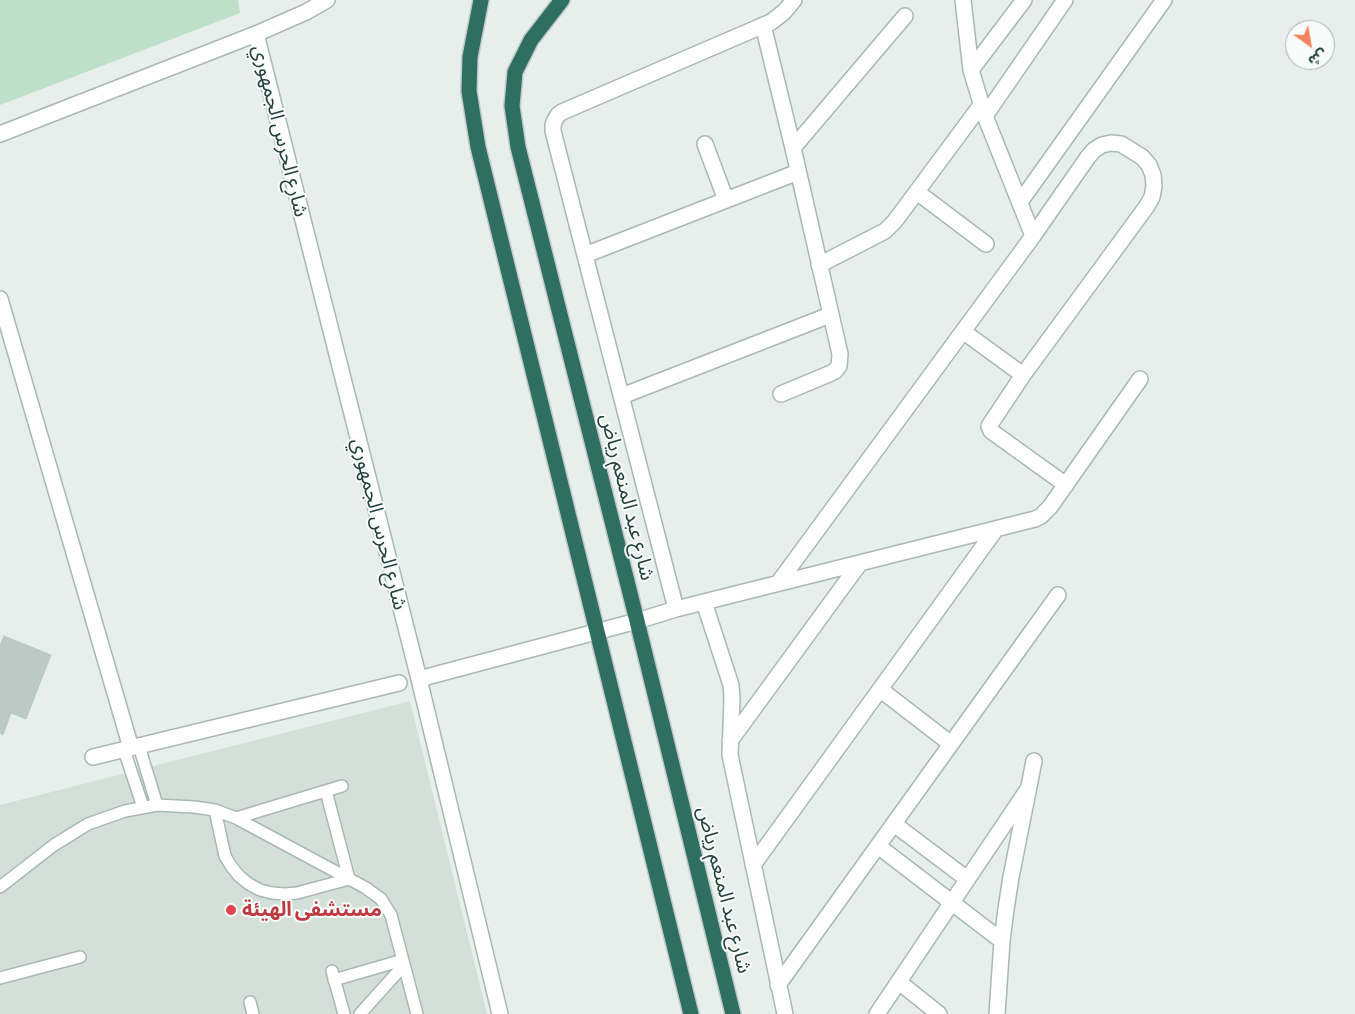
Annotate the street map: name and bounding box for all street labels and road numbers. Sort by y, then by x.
street label: شارع الحرس الجمهوري [247,43,313,219]
street label: شارع عبد المنعم رياض [595,411,659,583]
street label: شارع الحرس الجمهوري [346,436,412,612]
street label: شارع عبد المنعم رياض [692,804,756,976]

